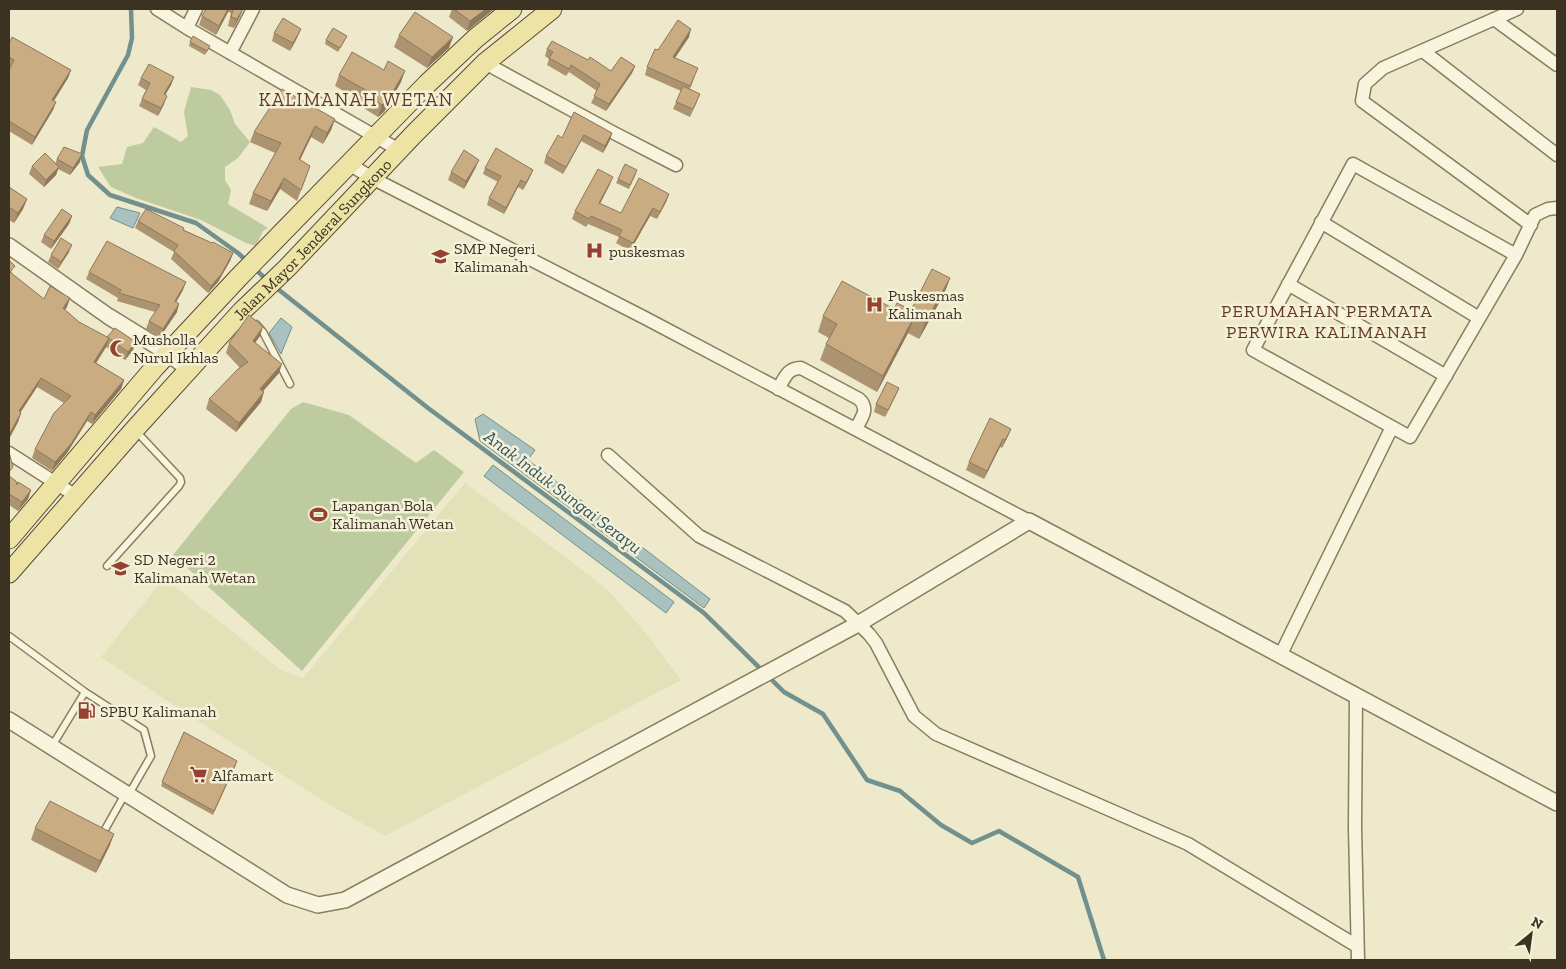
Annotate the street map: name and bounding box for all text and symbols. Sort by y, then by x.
district label: KALIMANAH WETAN [258,88,454,111]
street label: Jalan Mayor Jenderal Sungkono [229,155,396,324]
place label: SMP Negeri Kalimanah [454,239,536,276]
hospital icon: puskesmas [585,241,605,261]
place label: puskesmas [609,242,685,261]
school or university icon: SMP Negeri Kalimanah [430,247,450,267]
place label: Puskesmas Kalimanah [888,286,964,323]
hospital icon: Puskesmas Kalimanah [864,294,884,314]
district label: PERUMAHAN PERMATA PERWIRA KALIMANAH [1221,300,1433,343]
place label: Musholla Nurul Ikhlas [133,330,218,367]
mosque icon: Musholla Nurul Ikhlas [109,338,129,358]
water label: Anak Induk Sungai Serayu [479,425,646,559]
place label: Lapangan Bola Kalimanah Wetan [332,496,454,533]
sports icon: Lapangan Bola Kalimanah Wetan [308,504,328,524]
place label: SD Negeri 2 Kalimanah Wetan [134,550,256,587]
school or university icon: SD Negeri 2 Kalimanah Wetan [110,558,130,578]
fuel station icon: SPBU Kalimanah [76,701,96,721]
place label: SPBU Kalimanah [100,702,216,721]
supermarket icon: Alfamart [188,765,208,785]
place label: Alfamart [212,766,274,785]
north arrow [1506,909,1556,959]
text: N [1528,913,1546,933]

